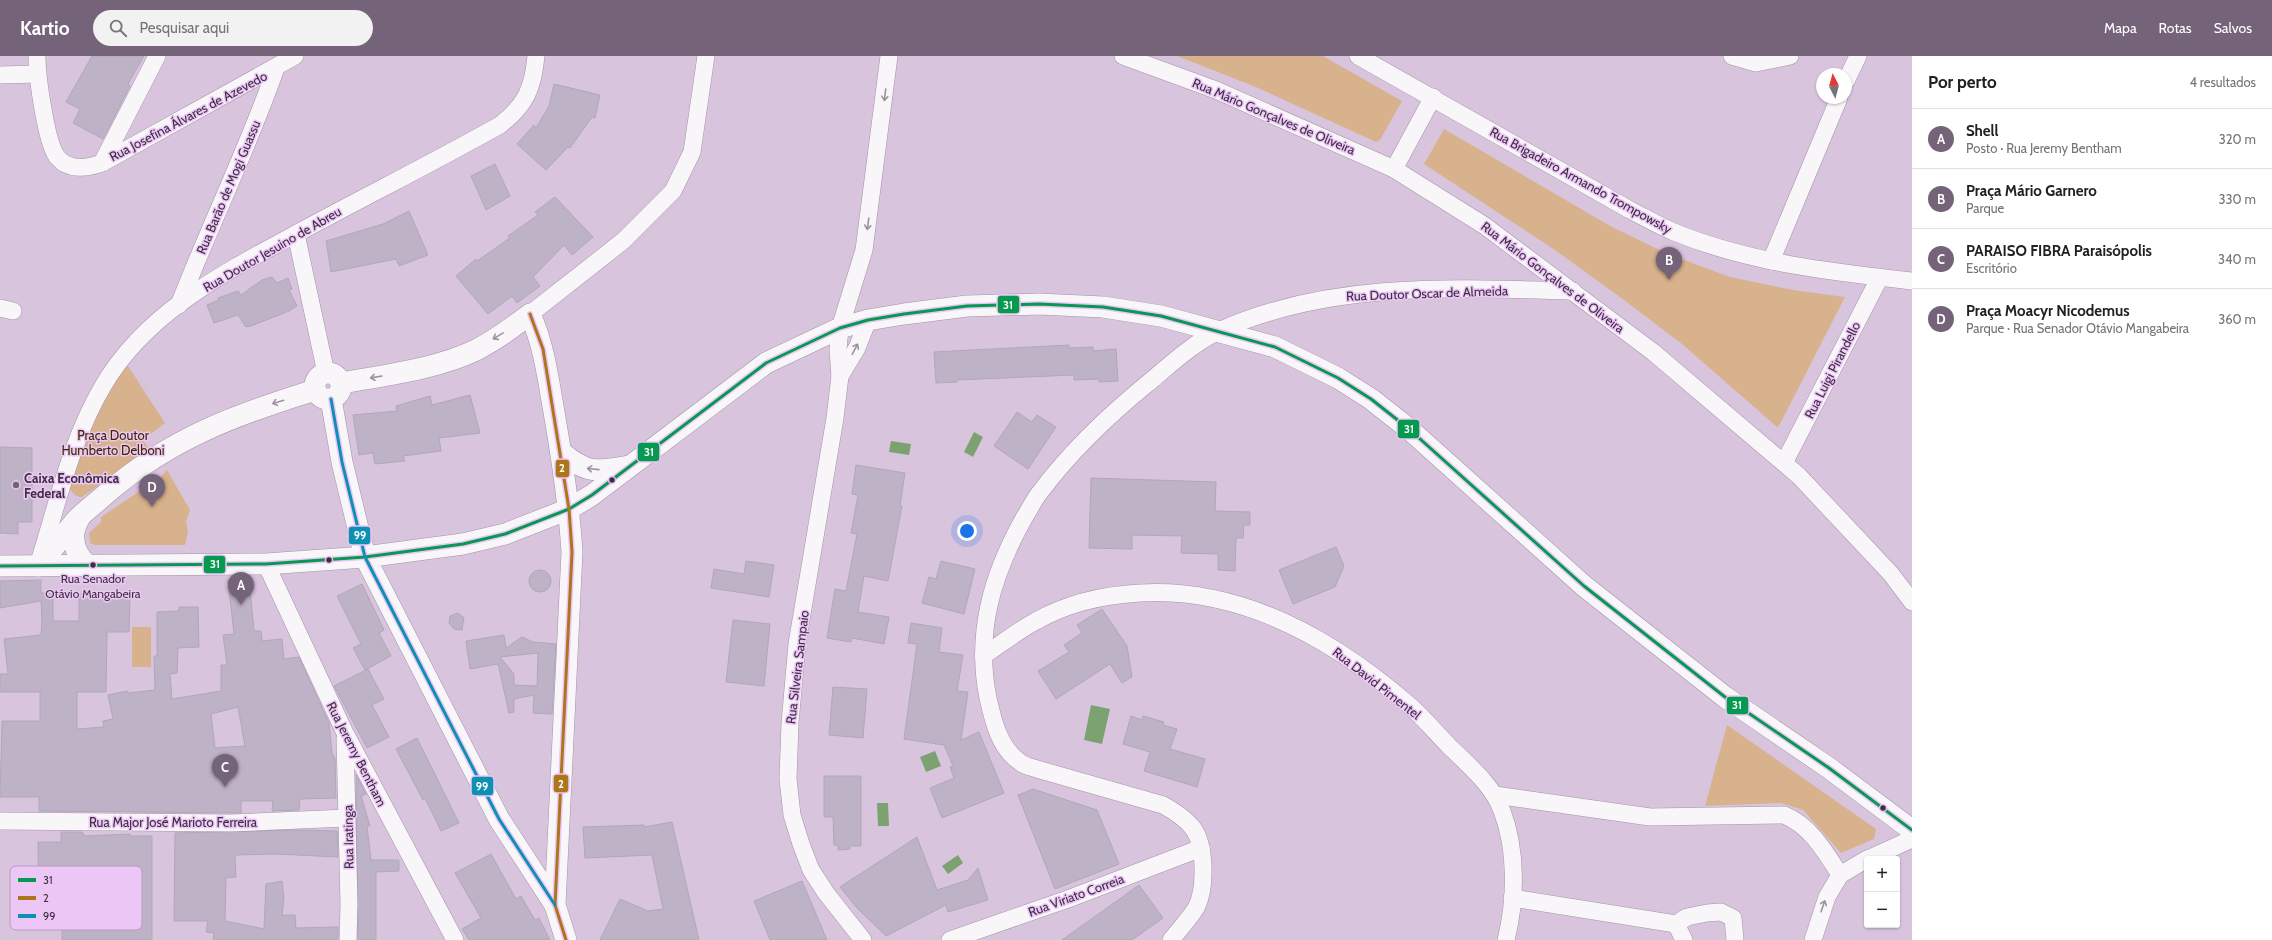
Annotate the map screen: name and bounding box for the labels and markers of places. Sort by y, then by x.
pin: B [1656,247,1682,280]
place label: Caixa Econômica Federal [24,470,120,501]
pin: D [139,474,165,507]
unlabelled marker [607,475,617,485]
marker: Caixa Econômica Federal [11,480,21,490]
unlabelled marker [324,555,334,565]
marker: Rua Senador Otávio Mangabeira [88,560,98,570]
place label: Rua Senador Otávio Mangabeira [45,571,141,601]
pin: A [228,572,254,605]
pin: C [212,754,238,787]
unlabelled marker [1878,803,1888,813]

